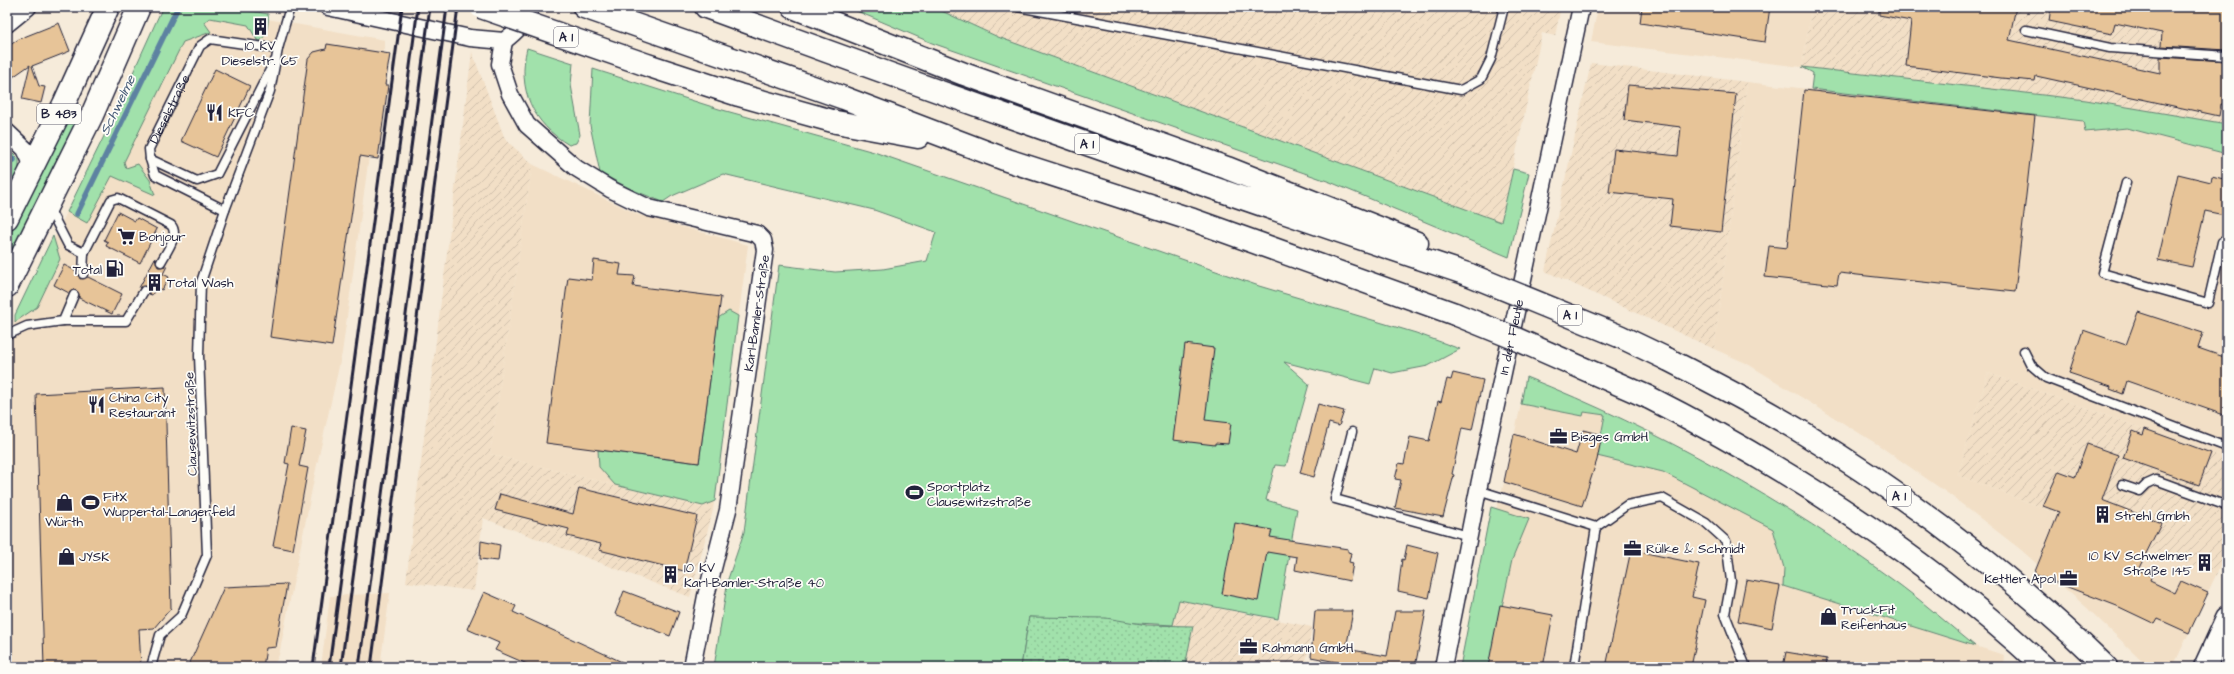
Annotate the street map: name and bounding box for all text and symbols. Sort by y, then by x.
building icon: 10 KV Dieselstr. 65 [250,16,270,36]
road number: A 1 [554,27,578,47]
place label: 10 KV Dieselstr. 65 [222,37,298,70]
water label: Schwelme [95,71,142,139]
street label: Dieselstraße [145,72,195,147]
restaurant icon: KFC [205,102,225,122]
road number: B 483 [37,104,81,124]
place label: KFC [228,104,254,122]
road number: A 1 [1075,134,1099,154]
supermarket icon: Bonjour [116,226,136,246]
place label: Bonjour [139,228,185,246]
street label: Karl-Bamler-Straße [740,254,774,373]
fuel station icon: Total [105,259,125,279]
place label: Total [73,261,102,279]
building icon: Total Wash [144,272,164,292]
place label: Total Wash [167,274,234,292]
street label: In der Fleute [1495,298,1528,377]
road number: A 1 [1558,305,1582,325]
street label: Clausewitzstraße [180,372,202,476]
place label: China City Restaurant [109,389,177,422]
restaurant icon: China City Restaurant [86,394,106,414]
office icon: Bisges GmbH [1548,426,1568,446]
place label: Bisges GmbH [1571,428,1649,447]
place label: Sportplatz Clausewitzstraße [927,478,1031,511]
sports icon: Sportplatz Clausewitzstraße [904,483,924,503]
road number: A 1 [1887,486,1911,506]
place label: FitX Wuppertal-Langerfeld [103,488,235,522]
shop icon: Würth [54,492,74,512]
sports icon: FitX Wuppertal-Langerfeld [80,493,100,513]
building icon: Strehl Gmbh [2092,505,2112,525]
place label: Strehl Gmbh [2115,507,2190,525]
place label: Würth [45,513,83,531]
office icon: Rülke & Schmidt [1623,538,1643,558]
place label: Rülke & Schmidt [1646,540,1746,558]
shop icon: JYSK [56,546,76,566]
place label: 10 KV Schwelmer Straße 145 [2089,547,2192,580]
place label: JYSK [79,548,109,566]
building icon: 10 KV Schwelmer Straße 145 [2195,552,2215,572]
place label: 10 KV Karl-Bamler-Straße 40 [684,559,824,592]
building icon: 10 KV Karl-Bamler-Straße 40 [661,564,681,584]
office icon: Kettler Apol [2059,568,2079,588]
place label: Kettler Apol [1984,570,2056,588]
place label: TruckFit Reifenhaus [1841,601,1907,634]
shop icon: TruckFit Reifenhaus [1818,606,1838,626]
office icon: Rahmann GmbH [1239,637,1259,657]
place label: Rahmann GmbH [1262,639,1354,657]

